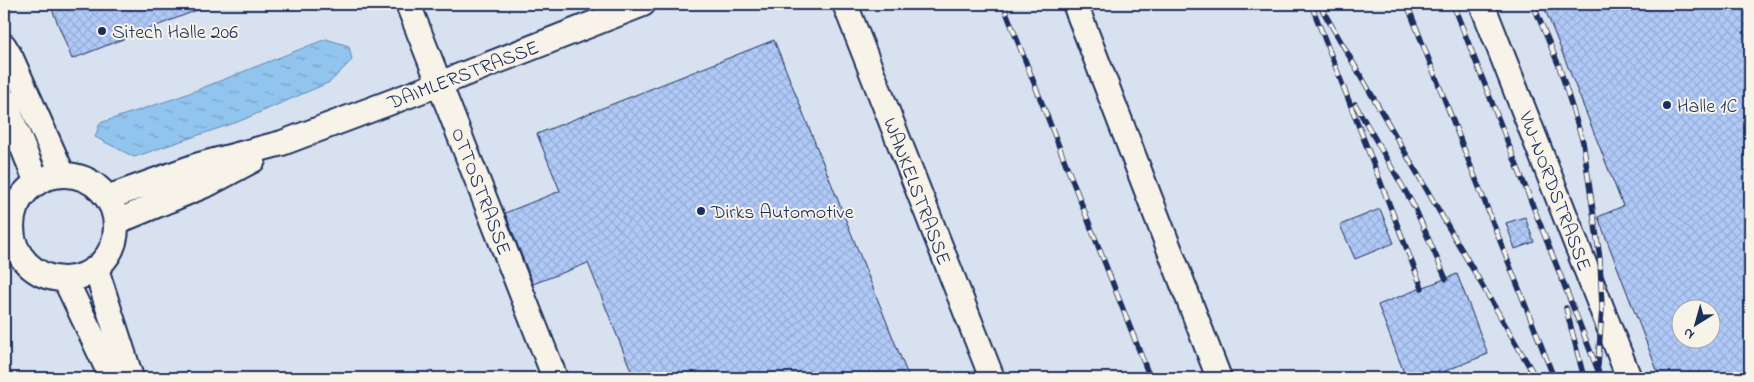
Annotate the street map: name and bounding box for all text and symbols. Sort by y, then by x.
place label: Sitech Halle 206 [112,19,238,48]
marker: Sitech Halle 206 [96,25,108,37]
street label: DAIMLERSTRASSE [383,34,544,119]
place label: Halle 1C [1677,93,1737,122]
marker: Halle 1C [1661,99,1673,111]
street label: VW-NORDSTRASSE [1509,107,1597,276]
street label: WANKELSTRASSE [874,114,957,270]
street label: OTTOSTRASSE [442,124,517,260]
place label: Dirks Automotive [710,199,854,228]
marker: Dirks Automotive [695,205,707,217]
north arrow [1672,300,1722,350]
text: N [1679,322,1699,344]

